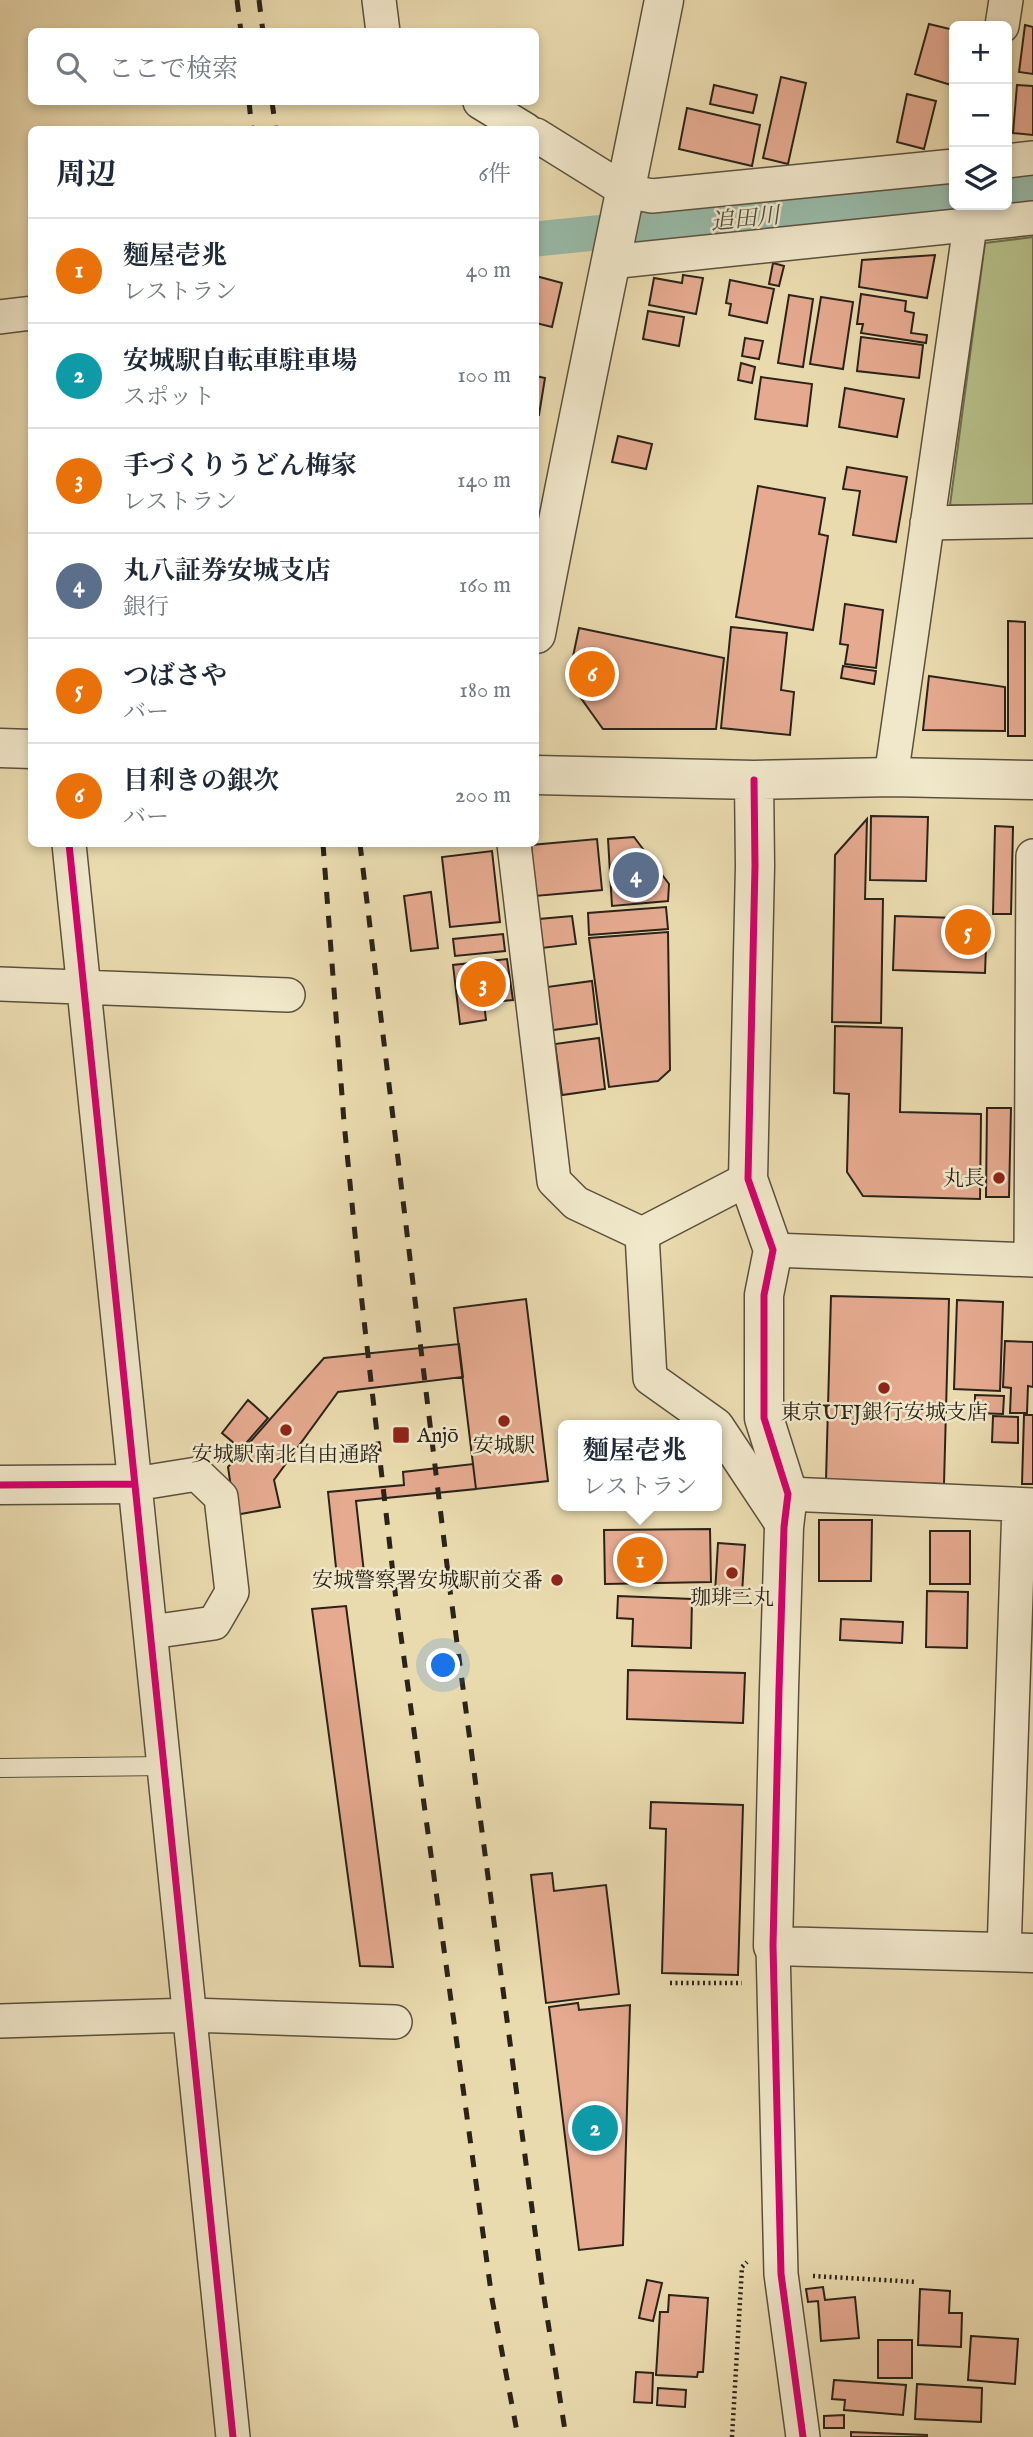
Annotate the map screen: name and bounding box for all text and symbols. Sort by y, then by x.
map controls [949,21,1012,210]
button: + [949,21,1012,84]
search box [28,28,539,105]
icon: search [52,48,90,86]
text: ここで検索 [108,53,238,86]
button: − [949,84,1012,147]
button: layers [949,147,1012,210]
text: 周辺 [56,157,116,195]
text: 6件 [478,160,511,189]
water label: 追田川 [709,201,784,238]
text: 麵屋壱兆 [123,240,227,273]
text: 1 [75,256,83,285]
text: 40 m [466,256,511,285]
text: レストラン [123,278,237,307]
text: 安城駅自転車駐車場 [123,345,357,378]
text: 2 [74,361,84,390]
text: 100 m [457,361,511,390]
text: スポット [123,383,215,412]
text: 手づくりうどん梅家 [123,450,357,483]
text: 3 [75,466,83,495]
text: 140 m [457,466,511,495]
text: レストラン [123,488,237,517]
text: 丸八証券安城支店 [123,555,331,588]
text: 4 [73,571,85,600]
text: 160 m [459,571,511,600]
text: 銀行 [123,593,169,622]
pin: 6 [569,648,615,700]
text: つばさや [123,660,227,693]
text: 5 [75,676,83,705]
text: 180 m [459,676,511,705]
text: バー [123,698,169,727]
text: 目利きの銀次 [123,765,279,798]
text: 6 [74,781,84,810]
text: 200 m [455,781,511,810]
text: バー [123,803,169,832]
pin: 4 [613,849,659,901]
pin: 5 [945,906,991,958]
pin: 3 [460,958,506,1010]
place label: 丸長 [943,1166,985,1193]
marker: 丸長 [991,1170,1007,1186]
marker: 東京UFJ銀行安城支店 [876,1380,892,1396]
place label: 東京UFJ銀行安城支店 [780,1400,988,1427]
marker: 安城駅 [496,1413,512,1429]
popup [558,1420,722,1511]
marker: 安城駅南北自由通路 [278,1422,294,1438]
place label: Anjō [416,1423,459,1450]
marker: Anjō [391,1425,411,1445]
place label: 安城駅 [473,1433,536,1460]
text: 麵屋壱兆 [583,1435,687,1468]
place label: 安城駅南北自由通路 [192,1442,381,1469]
text: レストラン [583,1473,697,1502]
pin: 1 [617,1534,663,1586]
marker: 珈琲三丸 [724,1565,740,1581]
place label: 安城警察署安城駅前交番 [312,1568,543,1595]
marker: 安城警察署安城駅前交番 [549,1572,565,1588]
place label: 珈琲三丸 [690,1585,774,1612]
your location [426,1648,460,1682]
pin: 2 [572,2102,618,2154]

